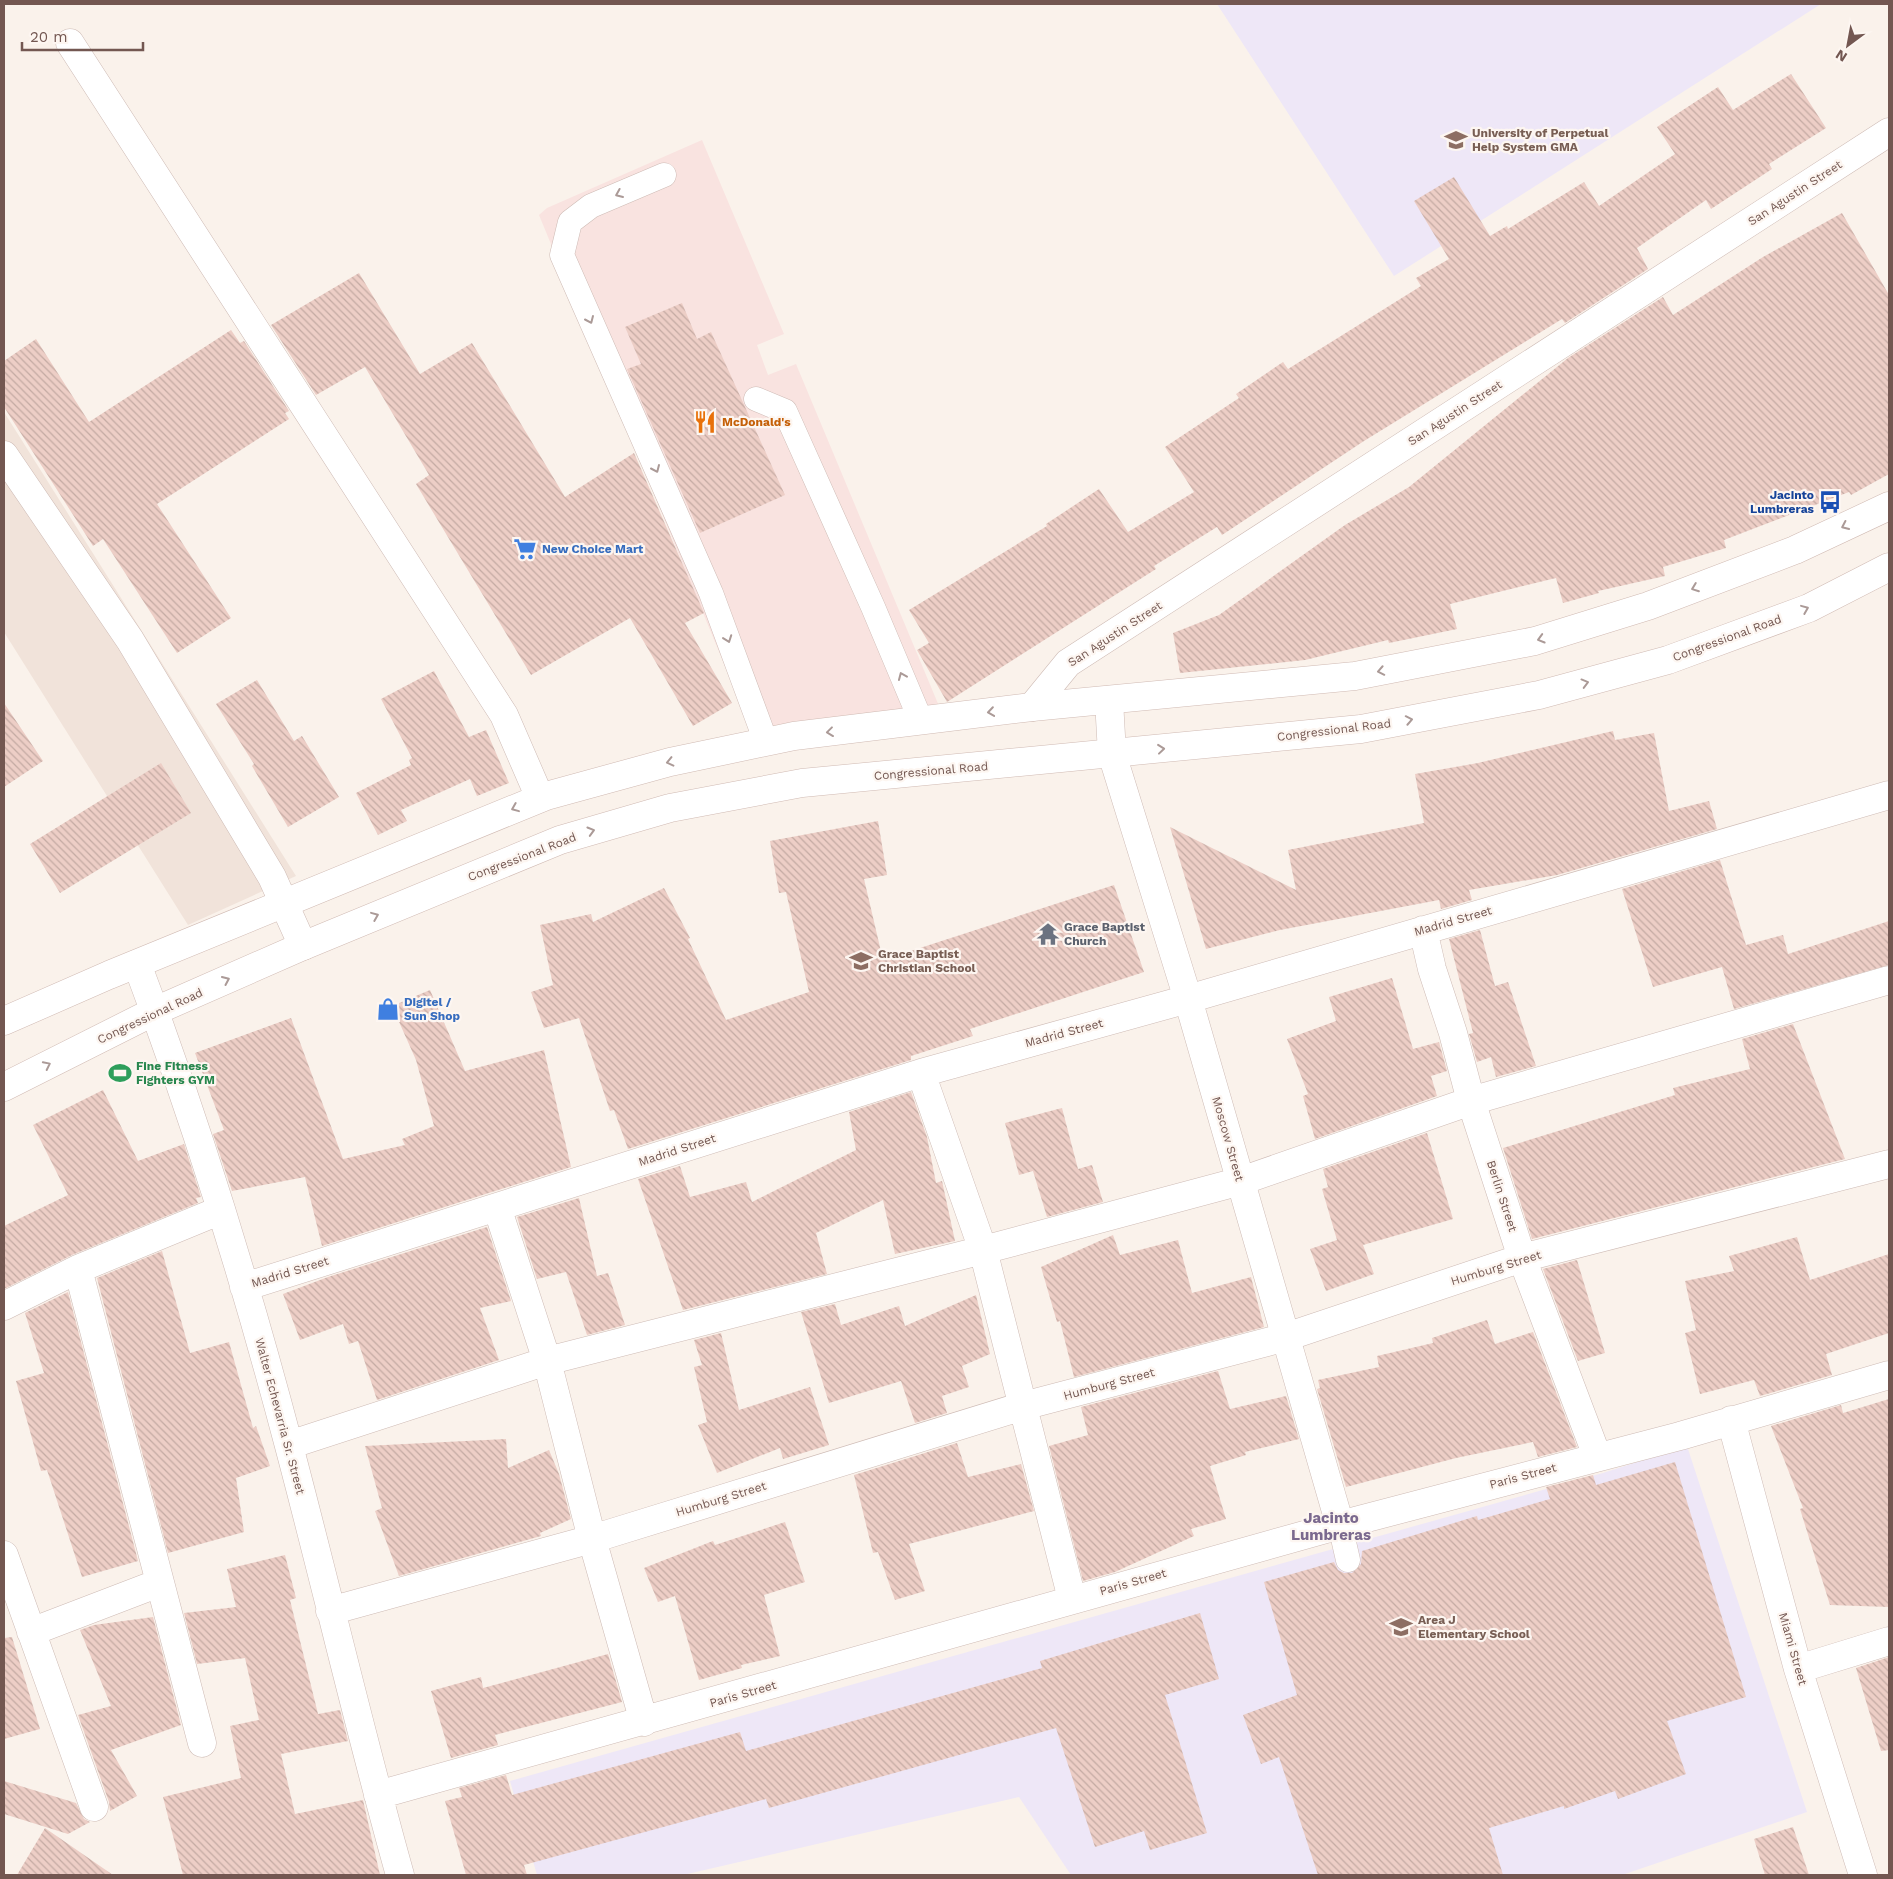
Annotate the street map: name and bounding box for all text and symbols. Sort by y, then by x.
scale bar [22,20,144,52]
north arrow [1823,20,1873,70]
text: 20 m [30,28,68,46]
text: N [1832,46,1850,66]
place label: University of Perpetual Help System GMA [1472,126,1608,154]
school or university icon: University of Perpetual Help System GMA [1443,127,1469,153]
street label: San Agustin Street [1745,157,1845,229]
one-way arrow [615,188,624,199]
one-way arrow [584,315,595,324]
street label: San Agustin Street [1405,377,1505,449]
restaurant icon: McDonald's [692,409,718,435]
place label: McDonald's [722,415,791,429]
one-way arrow [650,464,661,473]
place label: Jacinto Lumbreras [1750,488,1815,516]
bus stop icon: Jacinto Lumbreras [1817,489,1843,515]
one-way arrow [1841,520,1850,531]
supermarket icon: New Choice Mart [512,536,538,562]
place label: New Choice Mart [542,542,644,556]
one-way arrow [1691,582,1700,592]
street label: San Agustin Street [1065,598,1165,670]
one-way arrow [1800,605,1809,616]
street label: Congressional Road [1671,612,1783,664]
one-way arrow [722,634,732,642]
one-way arrow [1537,634,1545,644]
one-way arrow [1377,665,1386,675]
one-way arrow [898,672,909,681]
one-way arrow [1581,678,1589,689]
one-way arrow [987,706,995,717]
one-way arrow [1405,715,1413,726]
street label: Congressional Road [1276,716,1392,744]
one-way arrow [826,726,834,737]
one-way arrow [1157,744,1165,755]
one-way arrow [666,756,675,767]
street label: Congressional Road [873,759,989,783]
one-way arrow [511,802,520,813]
one-way arrow [587,826,595,837]
street label: Congressional Road [466,830,578,884]
street label: Madrid Street [1412,903,1494,939]
one-way arrow [370,912,379,923]
place label: Grace Baptist Church [1064,920,1146,948]
temple icon: Grace Baptist Church [1035,921,1061,947]
place label: Grace Baptist Christian School [878,947,976,975]
school or university icon: Grace Baptist Christian School [848,948,874,974]
one-way arrow [221,976,230,987]
street label: Congressional Road [95,985,205,1047]
place label: Digitel / Sun Shop [404,995,460,1023]
shop icon: Digitel / Sun Shop [375,996,401,1022]
street label: Madrid Street [1023,1016,1105,1050]
place label: Fine Fitness Fighters GYM [136,1059,215,1087]
sports icon: Fine Fitness Fighters GYM [107,1060,133,1086]
one-way arrow [42,1061,51,1071]
street label: Moscow Street [1209,1095,1247,1183]
street label: Madrid Street [637,1131,717,1169]
street label: Berlin Street [1484,1159,1520,1233]
street label: Humburg Street [1449,1248,1543,1288]
street label: Madrid Street [250,1254,330,1290]
street label: Walter Echevarria Sr. Street [252,1336,308,1496]
street label: Humburg Street [1062,1365,1156,1403]
street label: Paris Street [1488,1460,1558,1492]
street label: Humburg Street [674,1479,768,1519]
district label: Jacinto Lumbreras [1291,1509,1371,1544]
street label: Paris Street [1098,1566,1168,1598]
street label: Miami Street [1776,1611,1810,1687]
place label: Area J Elementary School [1418,1613,1530,1641]
school or university icon: Area J Elementary School [1388,1614,1414,1640]
street label: Paris Street [708,1678,778,1710]

